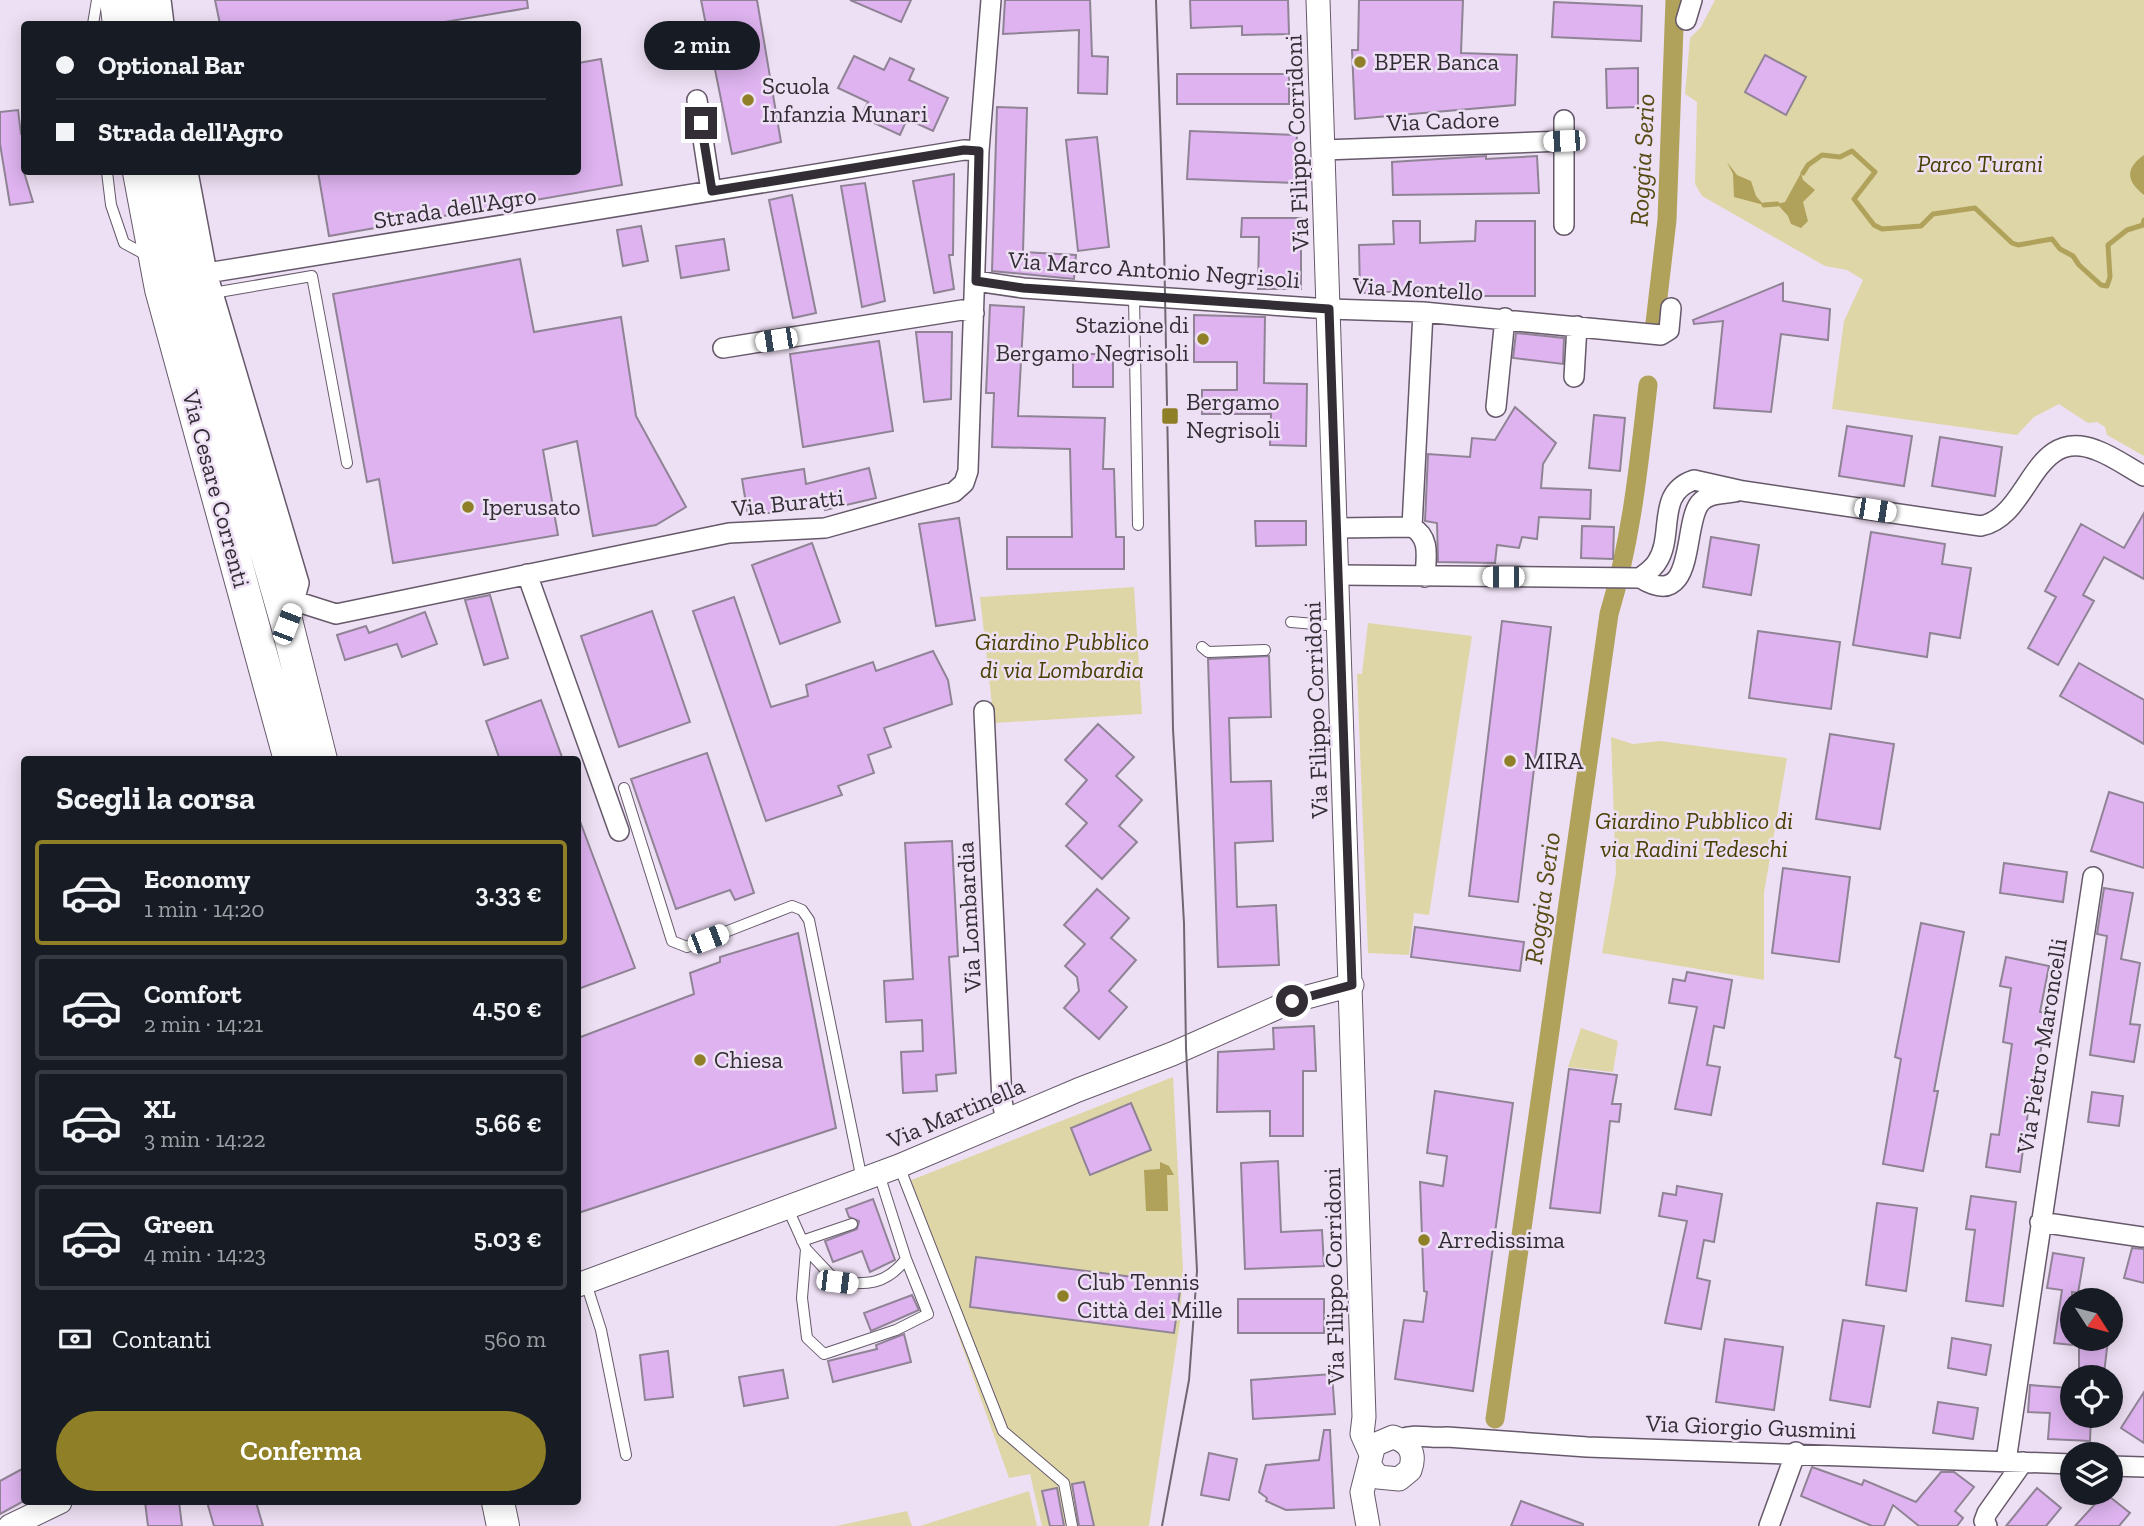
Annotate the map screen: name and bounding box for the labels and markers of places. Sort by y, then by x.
place label: BPER Banca [1374,47,1499,76]
marker: BPER Banca [1352,54,1368,70]
place label: Scuola Infanzia Munari [762,71,928,128]
marker: Scuola Infanzia Munari [740,92,756,108]
place label: Stazione di Bergamo Negrisoli [996,310,1189,367]
marker: Stazione di Bergamo Negrisoli [1195,331,1211,347]
place label: Bergamo Negrisoli [1186,387,1281,444]
marker: Bergamo Negrisoli [1160,406,1180,426]
place label: Iperusato [482,492,581,521]
marker: Iperusato [460,499,476,515]
place label: MIRA [1524,746,1584,775]
marker: MIRA [1502,753,1518,769]
place label: Chiesa [714,1045,783,1074]
marker: Chiesa [692,1052,708,1068]
place label: Arredissima [1438,1225,1565,1254]
marker: Arredissima [1416,1232,1432,1248]
place label: Club Tennis Città dei Mille [1077,1267,1223,1324]
marker: Club Tennis Città dei Mille [1055,1288,1071,1304]

